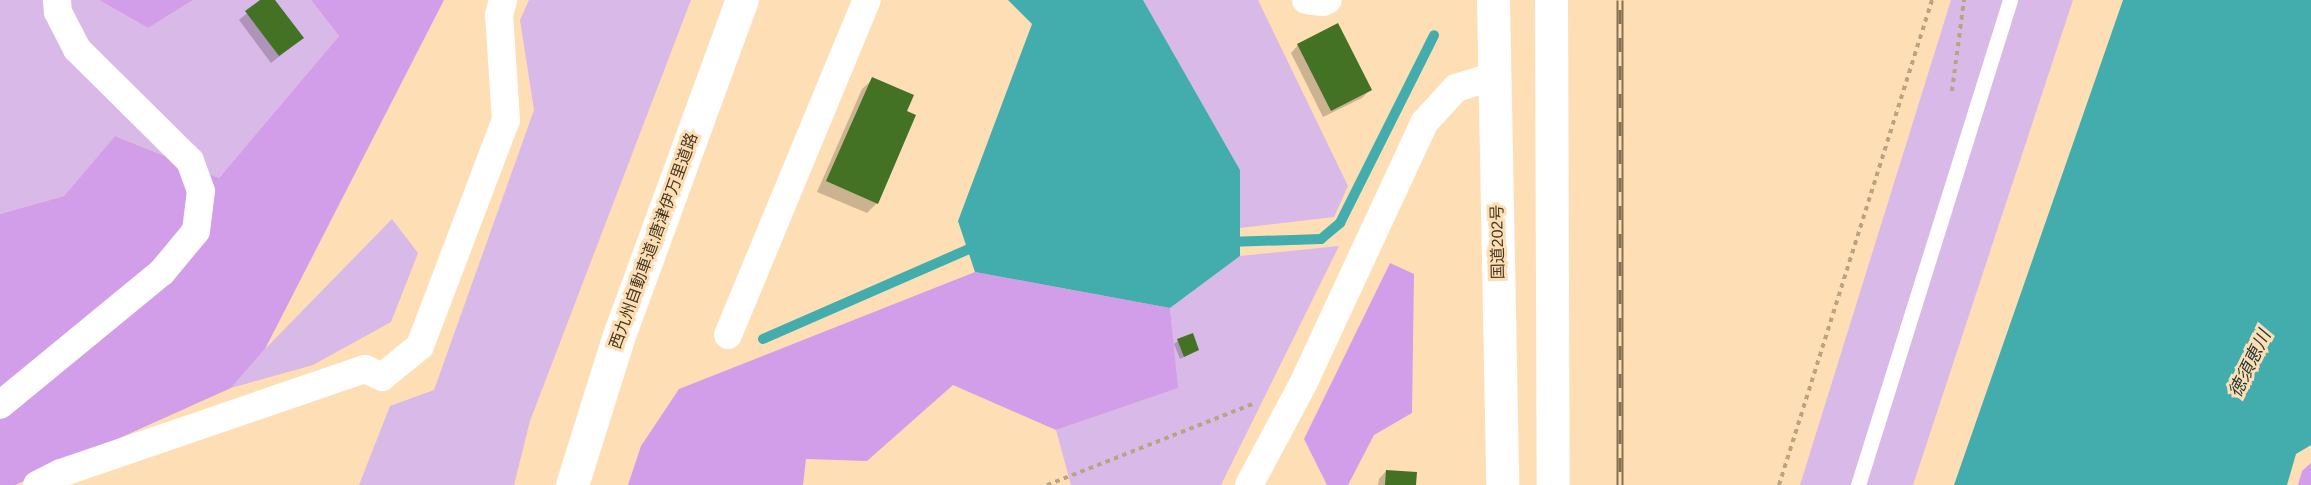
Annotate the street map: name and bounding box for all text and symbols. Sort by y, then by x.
street label: 西九州自動車道;唐津伊万里道路 [606,130,702,352]
street label: 国道202号 [1488,204,1508,280]
water label: 徳須恵川 [2225,327,2275,401]

